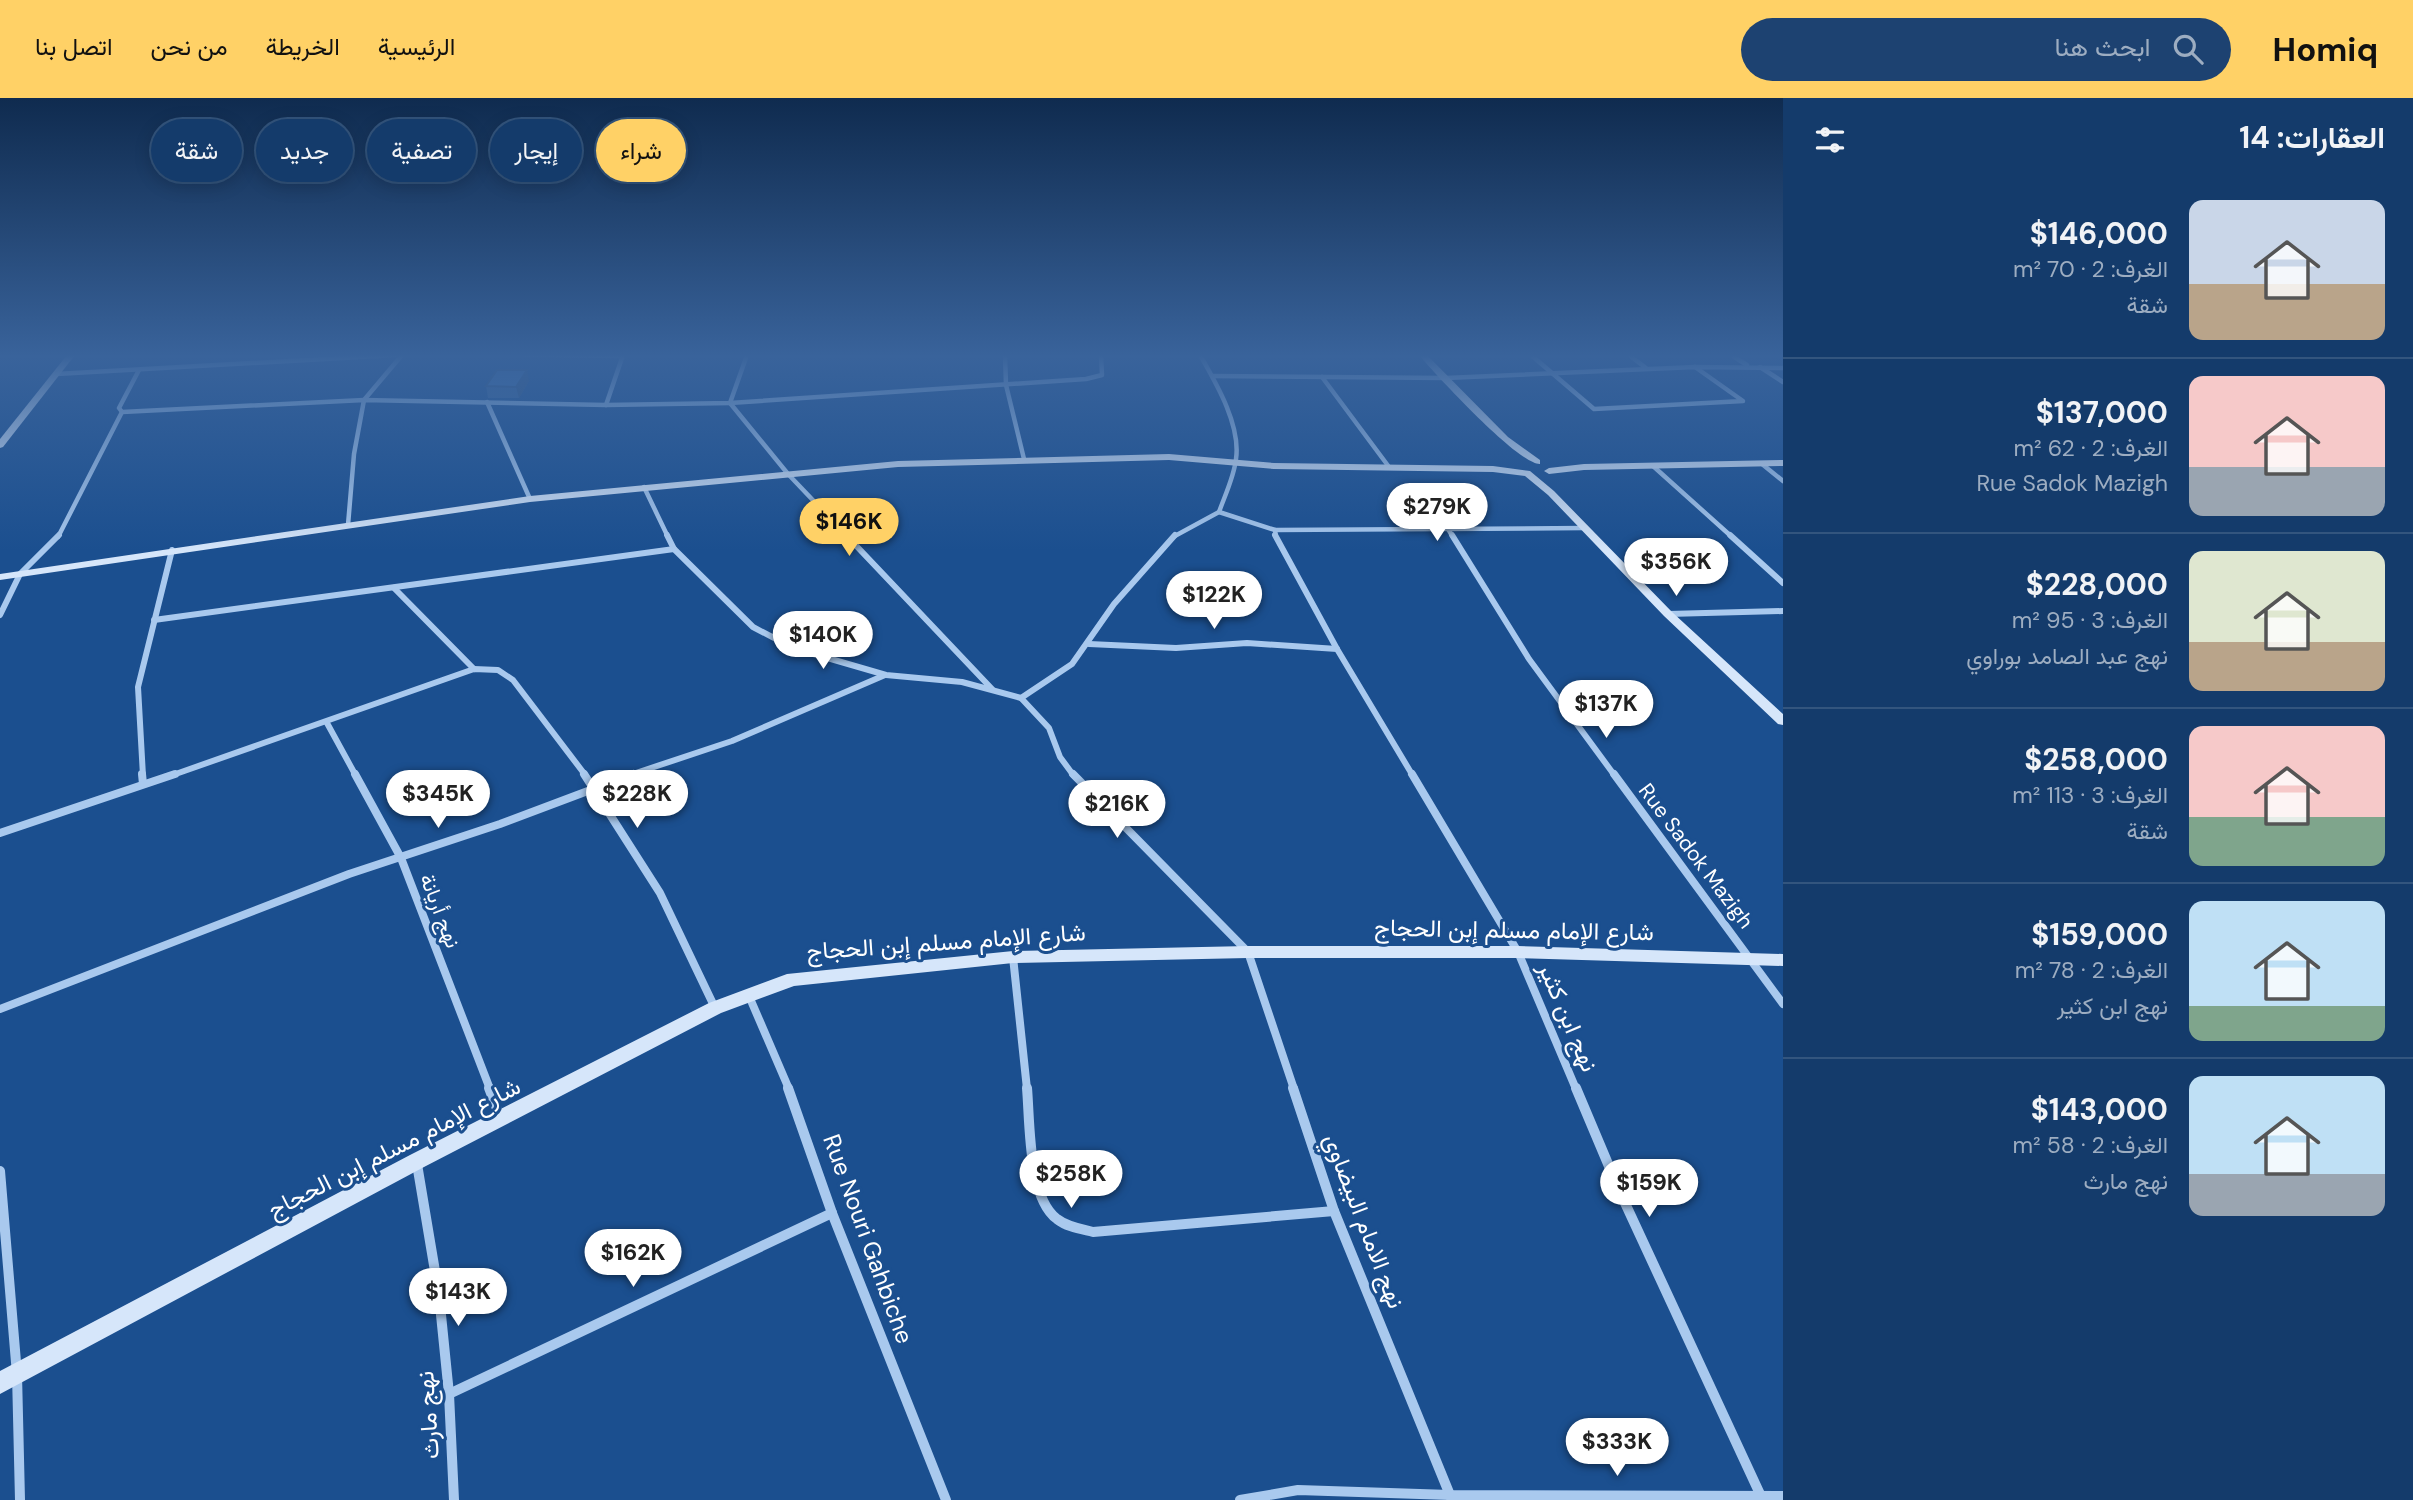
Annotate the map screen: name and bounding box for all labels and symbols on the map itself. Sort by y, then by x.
pin: $279K [1388,484,1486,543]
pin: $146K [800,498,898,558]
pin: $356K [1627,538,1725,598]
pin: $122K [1165,572,1263,631]
pin: $140K [774,612,872,671]
pin: $137K [1557,680,1655,740]
pin: $345K [389,770,487,830]
pin: $228K [588,770,686,830]
street label: Rue Sadok Mazigh [1632,778,1760,934]
pin: $216K [1068,780,1166,840]
street label: نهج أريانة [413,870,467,952]
street label: شارع اﻹمام مسلم إبن الحجاج [1374,912,1654,948]
street label: شارع اﻹمام مسلم إبن الحجاج [805,916,1087,968]
street label: نهج ابن كثير [1529,956,1605,1077]
street label: شارع اﻹمام مسلم إبن الحجاج [262,1070,526,1226]
street label: نهج الامام البيضاوي [1313,1129,1412,1314]
street label: Rue Nouri Gahbiche [816,1130,921,1348]
pin: $258K [1022,1150,1120,1210]
pin: $159K [1600,1160,1698,1219]
pin: $162K [584,1230,682,1289]
pin: $143K [409,1268,507,1328]
street label: نهج مارث [409,1370,448,1460]
pin: $333K [1568,1418,1666,1478]

